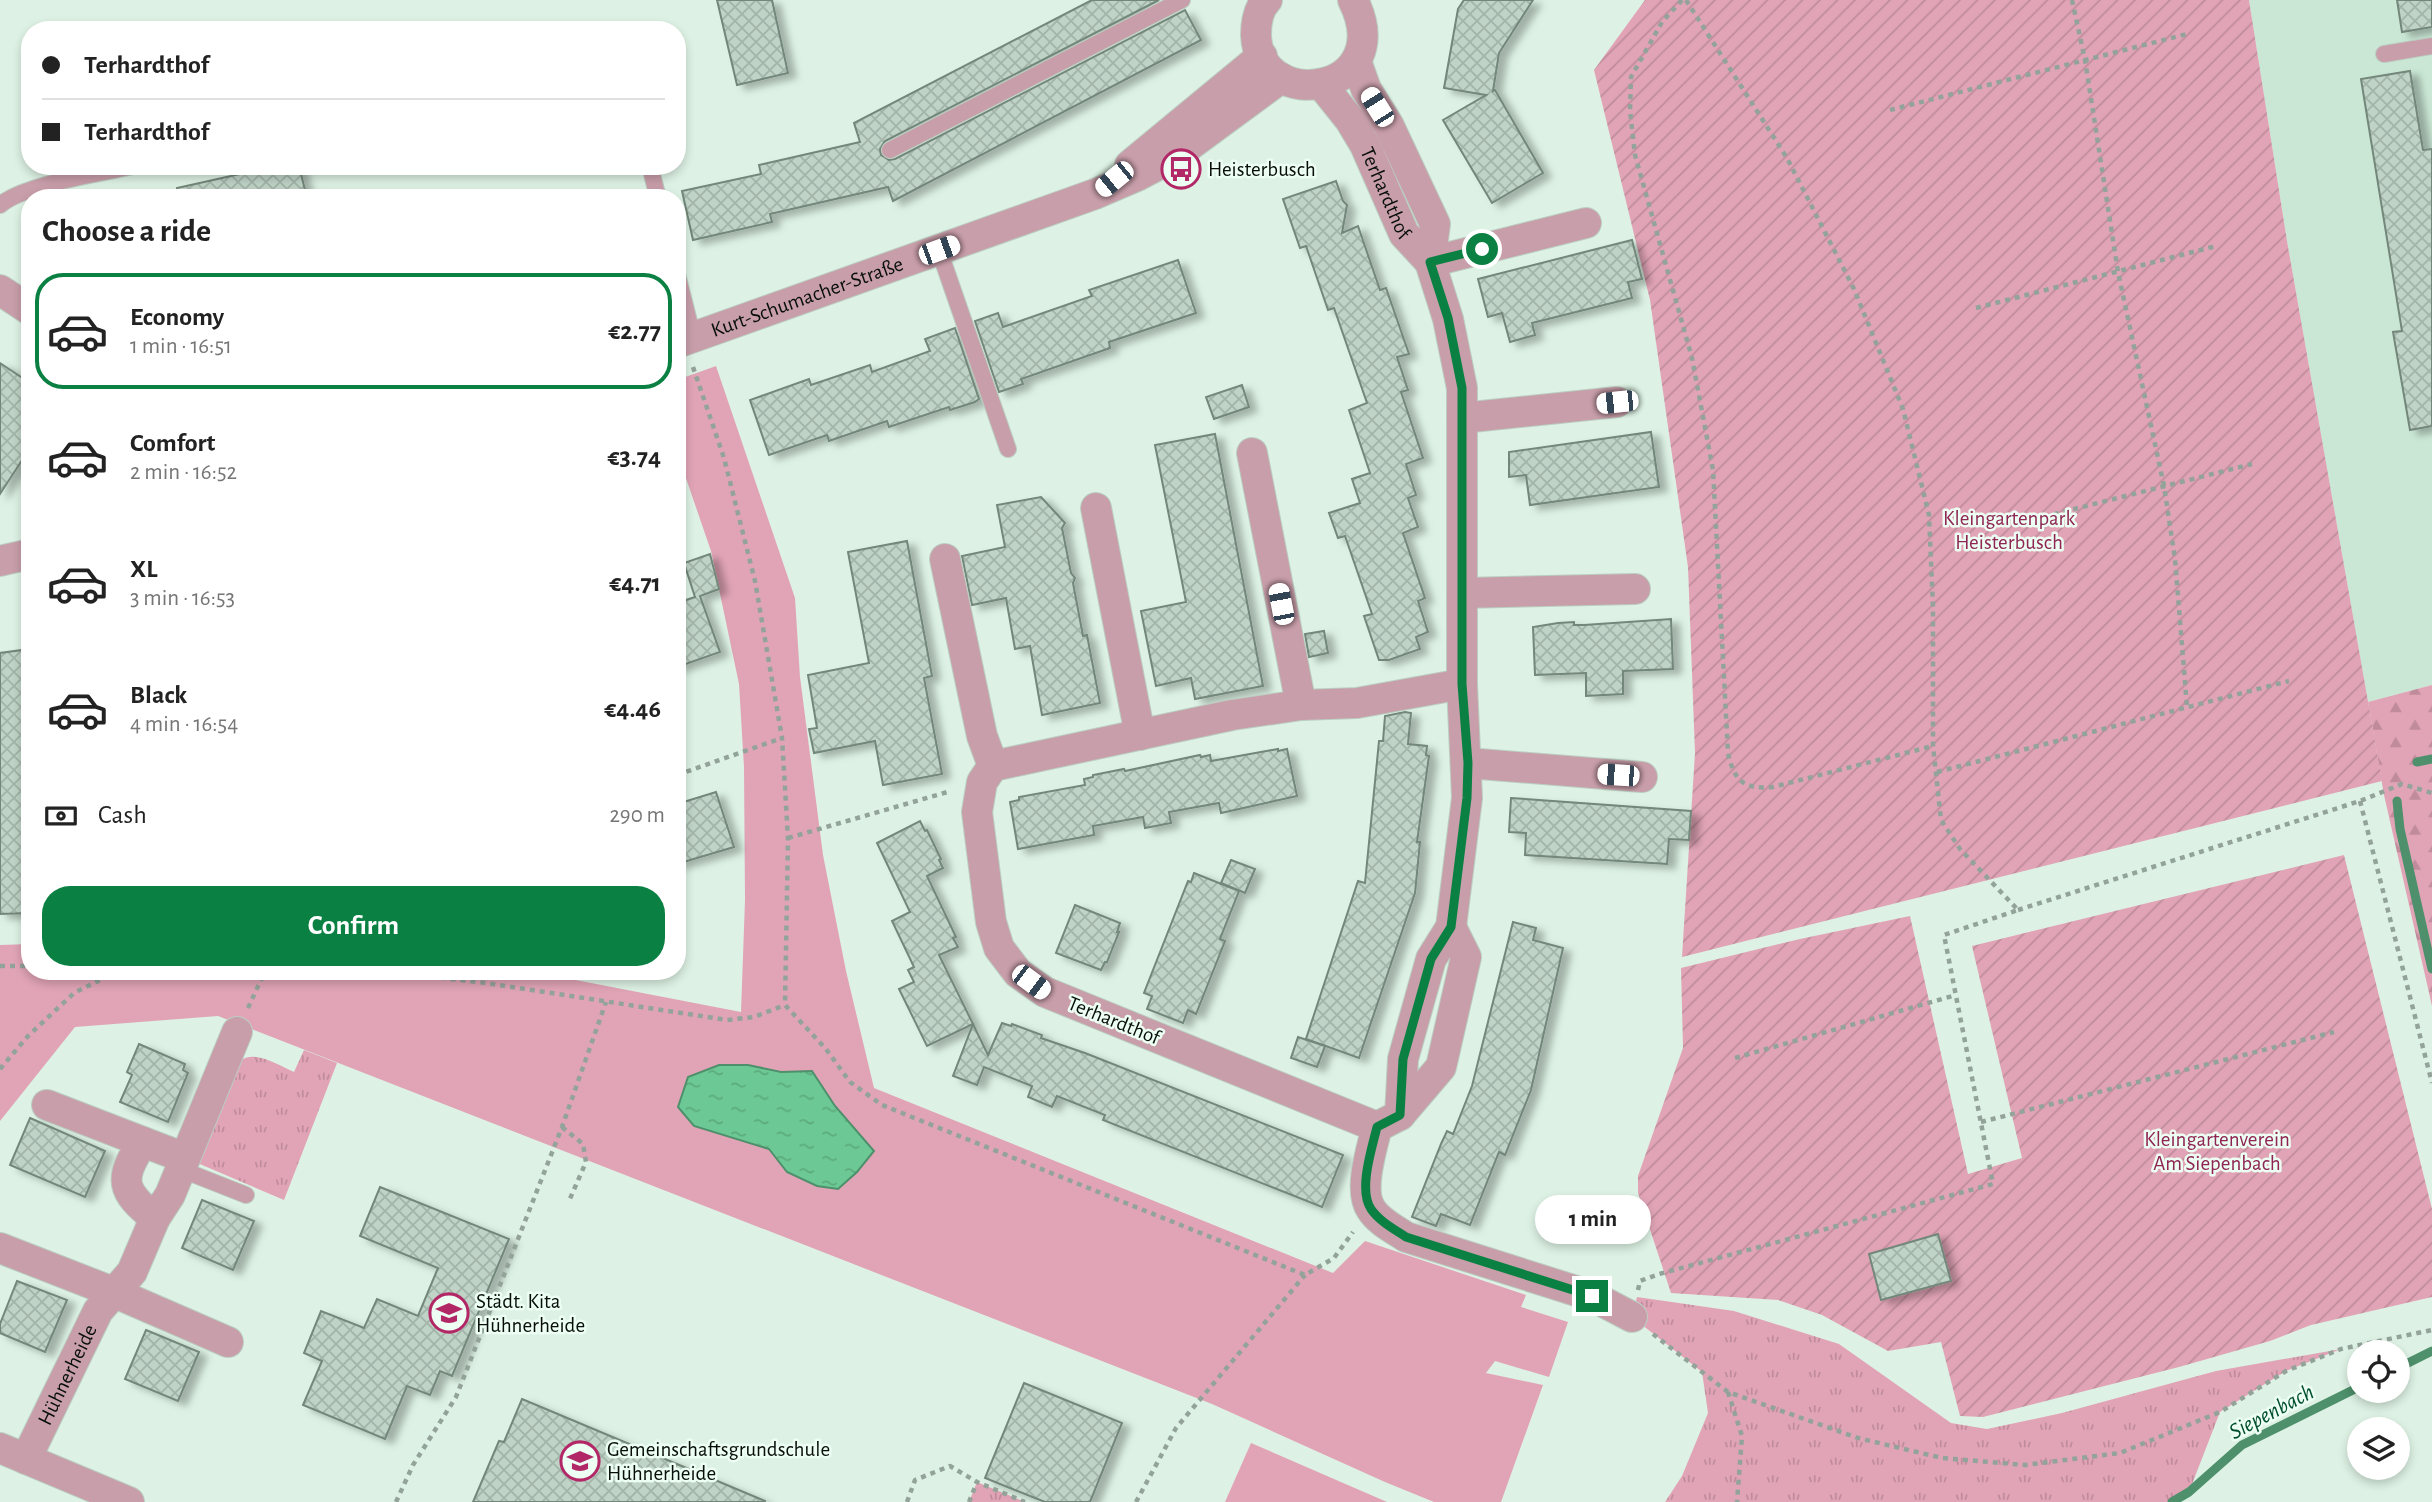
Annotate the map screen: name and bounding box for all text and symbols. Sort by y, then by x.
text: Terhardthof [84,52,209,78]
car [1357,84,1398,130]
text: Terhardthof [84,119,209,145]
street label: Terhardthof [1356,144,1415,245]
bus stop icon: Heisterbusch [1160,148,1202,190]
car [1092,158,1137,200]
place label: Heisterbusch [1208,159,1316,180]
text: Choose a ride [42,215,211,247]
car [916,233,963,267]
route start [1466,233,1498,265]
street label: Kurt-Schumacher-Straße [708,253,906,341]
icon: car [46,300,109,363]
text: Economy [130,304,224,330]
text: €2.77 [608,318,661,344]
text: 1 min · 16:51 [130,335,232,358]
car [1596,389,1639,415]
icon: car [46,426,109,489]
text: Comfort [130,430,215,456]
text: €3.74 [607,444,661,470]
text: 2 min · 16:52 [130,461,237,484]
park label: Kleingartenpark Heisterbusch [1943,508,2075,553]
icon: car [46,552,109,615]
text: XL [130,556,157,582]
text: €4.71 [609,570,661,596]
car [1267,581,1296,627]
text: 3 min · 16:53 [130,587,235,610]
icon: car [46,678,109,741]
text: Black [130,682,187,708]
text: €4.46 [604,696,661,722]
text: 4 min · 16:54 [130,713,238,736]
car [1597,763,1640,787]
icon: cash [42,797,80,835]
text: Cash [98,802,147,828]
text: 290 m [609,804,665,827]
button: Confirm [42,886,665,966]
car [1008,961,1055,1003]
street label: Terhardthof [1065,992,1164,1049]
park label: Kleingartenverein Am Siepenbach [2144,1129,2290,1174]
callout: 1 min [1534,1194,1650,1244]
text: 1 min [1569,1208,1617,1231]
route end [1576,1280,1608,1312]
place label: Städt. Kita Hühnerheide [476,1291,585,1336]
school or university icon: Städt. Kita Hühnerheide [428,1292,470,1334]
street label: Hühnerheide [34,1321,101,1428]
map controls [2347,1340,2410,1480]
button: locate [2347,1340,2410,1403]
water label: Siepenbach [2226,1380,2318,1444]
button: layers [2347,1417,2410,1480]
place label: Gemeinschaftsgrundschule Hühnerheide [607,1439,830,1484]
school or university icon: Gemeinschaftsgrundschule Hühnerheide [559,1440,601,1482]

